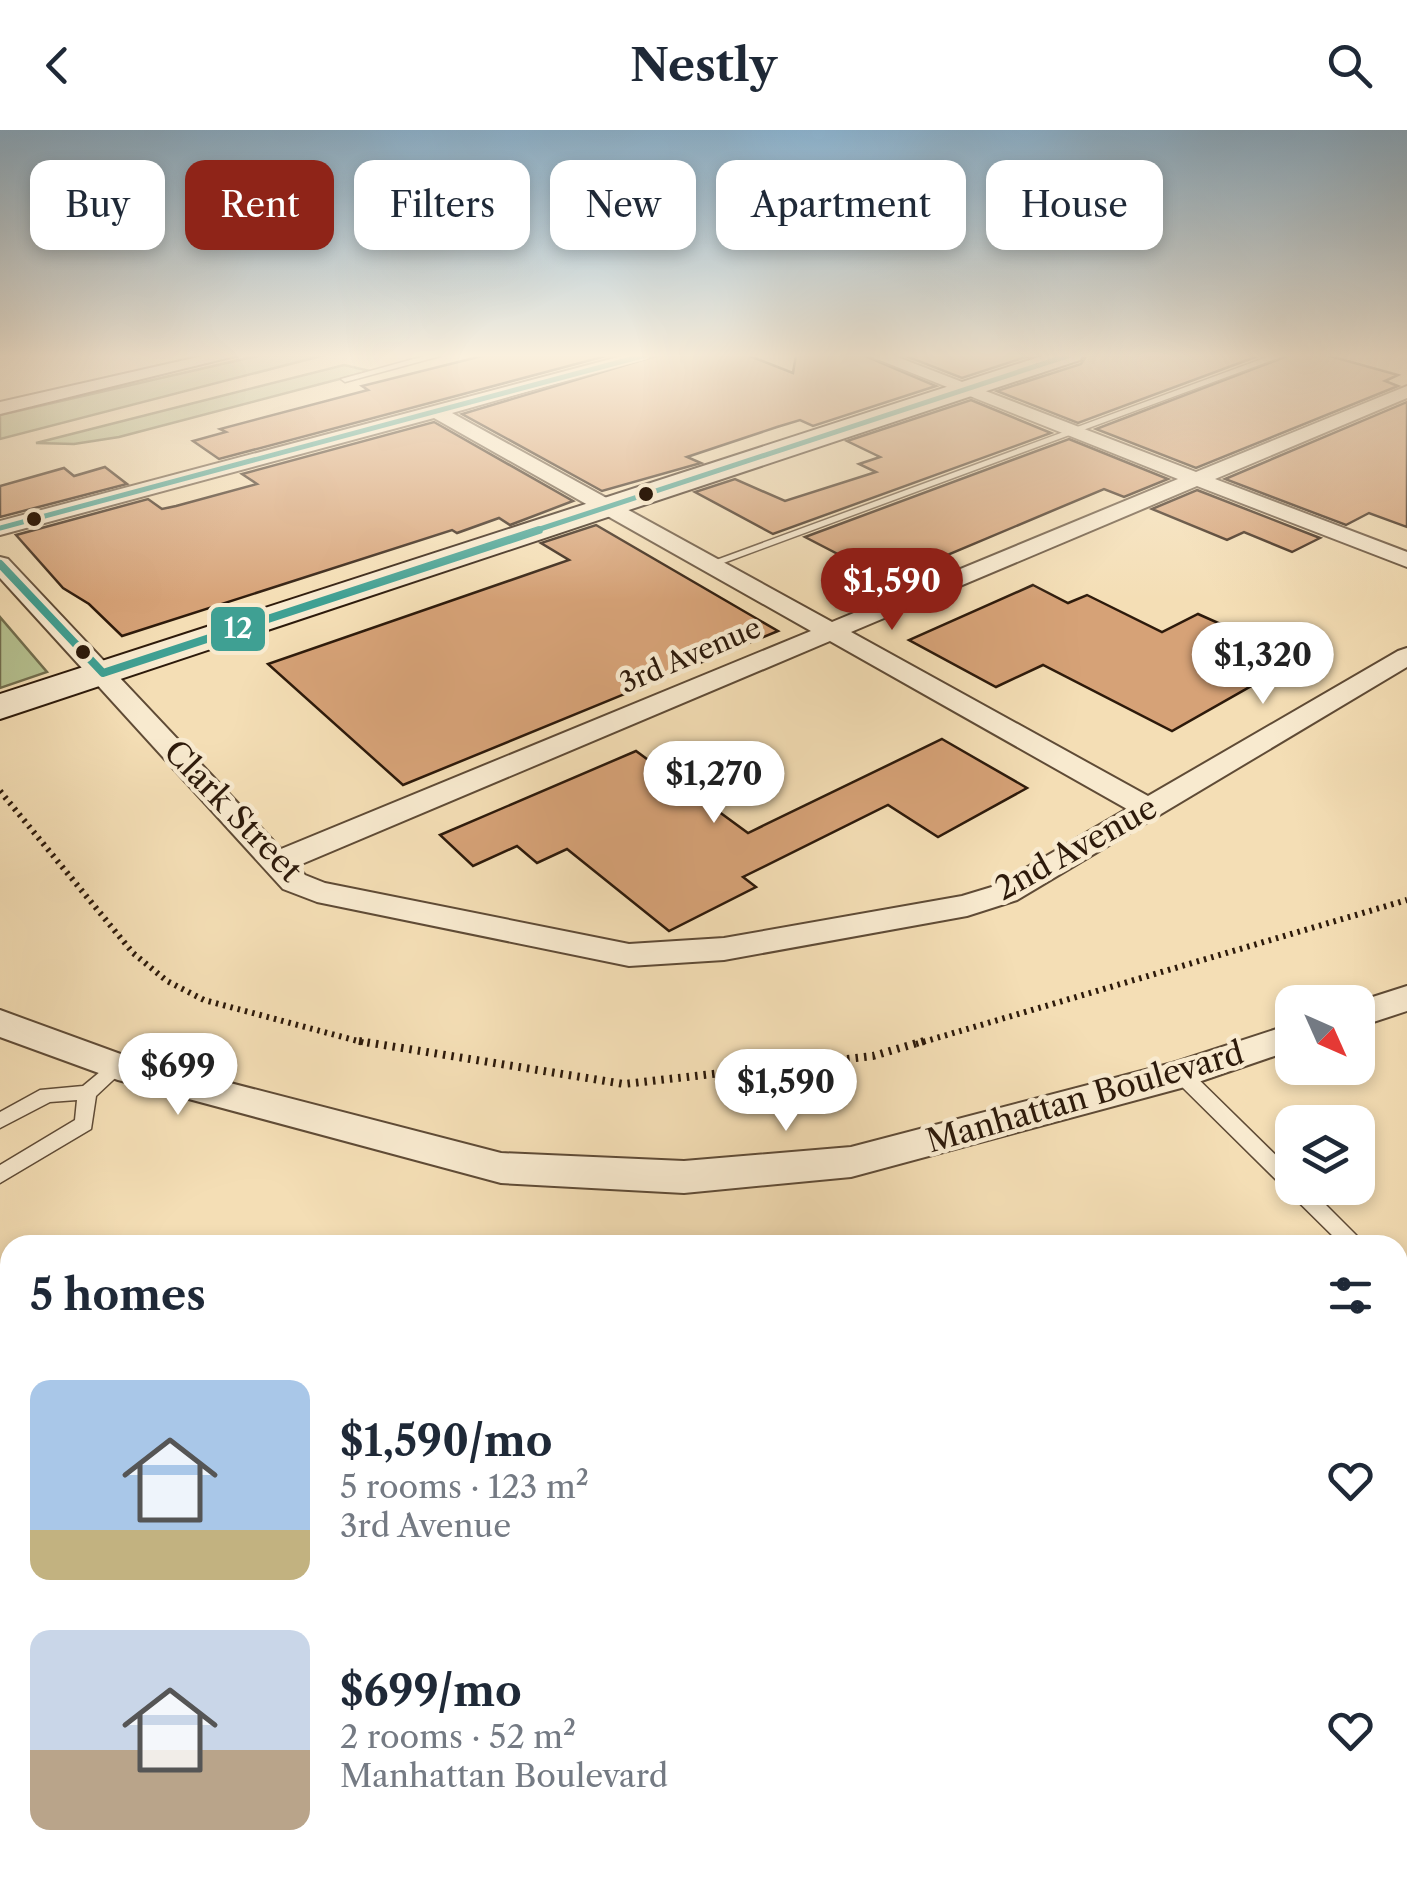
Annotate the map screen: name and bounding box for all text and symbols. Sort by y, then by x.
text: Nestly [630,37,777,93]
icon: back [30,38,85,93]
icon: search [1322,38,1377,93]
chip: Buy [30,160,165,250]
chip: Rent [185,160,334,250]
chip: Filters [354,160,530,250]
chip: New [550,160,696,250]
chip: Apartment [716,160,966,250]
chip: House [986,160,1163,250]
unlabelled marker [636,484,656,504]
unlabelled marker [24,509,44,529]
pin: $1,590 [811,548,973,633]
text: $1,590 [843,561,941,600]
line badge: 12 [209,605,267,653]
street label: 3rd Avenue [614,610,766,700]
text: 12 [223,611,253,645]
pin: $1,320 [1182,622,1344,707]
text: $1,320 [1214,635,1312,674]
unlabelled marker [73,642,93,662]
street label: Clark Street [156,732,311,890]
pin: $1,270 [633,741,795,826]
text: $1,270 [665,754,763,793]
street label: 2nd Avenue [988,787,1163,908]
north arrow [1275,985,1375,1085]
map controls [1275,985,1375,1205]
pin: $699 [119,1033,237,1118]
street label: Manhattan Boulevard [922,1033,1248,1161]
text: $699 [140,1046,216,1085]
pin: $1,590 [705,1049,867,1134]
text: $1,590 [737,1062,835,1101]
button: layers [1275,1105,1375,1205]
icon: filters [1323,1268,1378,1323]
text: 5 homes [30,1269,206,1321]
text: $1,590/mo [340,1415,552,1467]
icon: home [110,1420,230,1540]
icon: heart [1323,1453,1378,1508]
text: 5 rooms · 123 m² [340,1467,589,1506]
text: 3rd Avenue [340,1506,511,1545]
text: $699/mo [340,1665,522,1717]
icon: home [110,1670,230,1790]
icon: heart [1323,1703,1378,1758]
text: 2 rooms · 52 m² [340,1717,576,1756]
text: Manhattan Boulevard [340,1756,668,1795]

